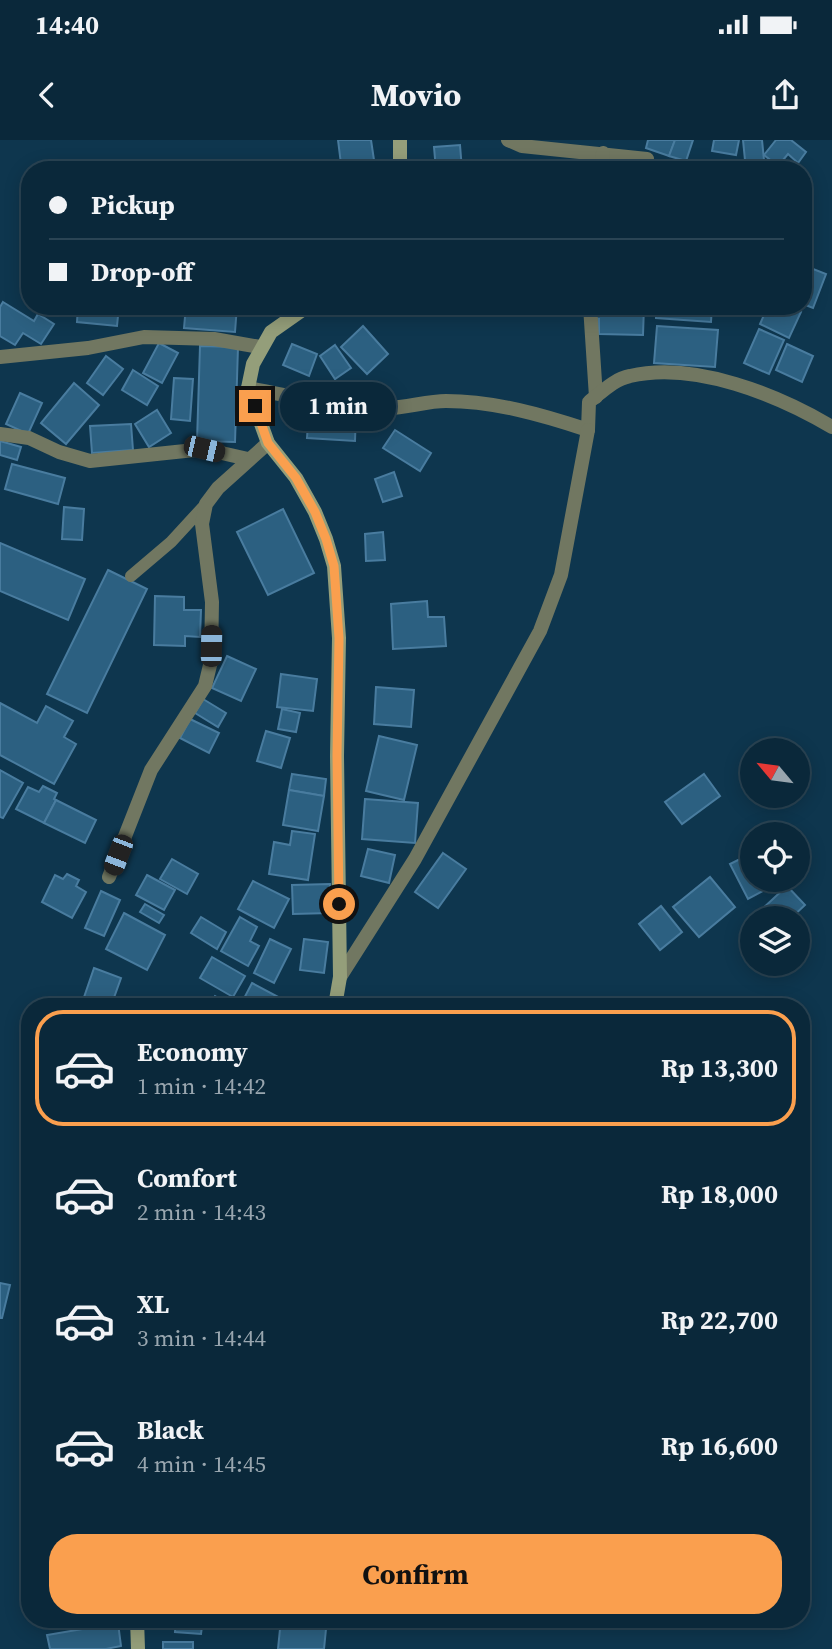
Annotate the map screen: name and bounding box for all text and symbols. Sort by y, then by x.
text: 14:40 [35,7,99,43]
text: Movio [371,73,461,117]
icon: back [28,76,66,114]
icon: share [766,76,804,114]
text: Pickup [91,187,175,223]
text: Drop-off [91,254,193,290]
callout: 1 min [280,382,395,430]
route end [239,390,271,422]
text: 1 min [308,390,368,422]
car [182,434,227,464]
car [201,625,222,667]
north arrow [740,738,810,808]
map controls [740,738,810,976]
button: locate [740,822,810,892]
car [101,832,136,878]
route start [323,888,355,920]
button: layers [740,906,810,976]
text: Economy [137,1034,248,1070]
icon: car [53,1037,116,1100]
text: Rp 13,300 [661,1050,778,1086]
text: 1 min · 14:42 [137,1070,266,1102]
text: Comfort [137,1160,237,1196]
icon: car [53,1163,116,1226]
text: Rp 18,000 [661,1176,778,1212]
text: 2 min · 14:43 [137,1196,266,1228]
text: XL [137,1286,169,1322]
icon: car [53,1289,116,1352]
text: Rp 22,700 [661,1302,778,1338]
text: 3 min · 14:44 [137,1322,266,1354]
text: Black [137,1412,204,1448]
icon: car [53,1415,116,1478]
text: Rp 16,600 [661,1428,778,1464]
text: 4 min · 14:45 [137,1448,266,1480]
button: Confirm [49,1534,782,1614]

